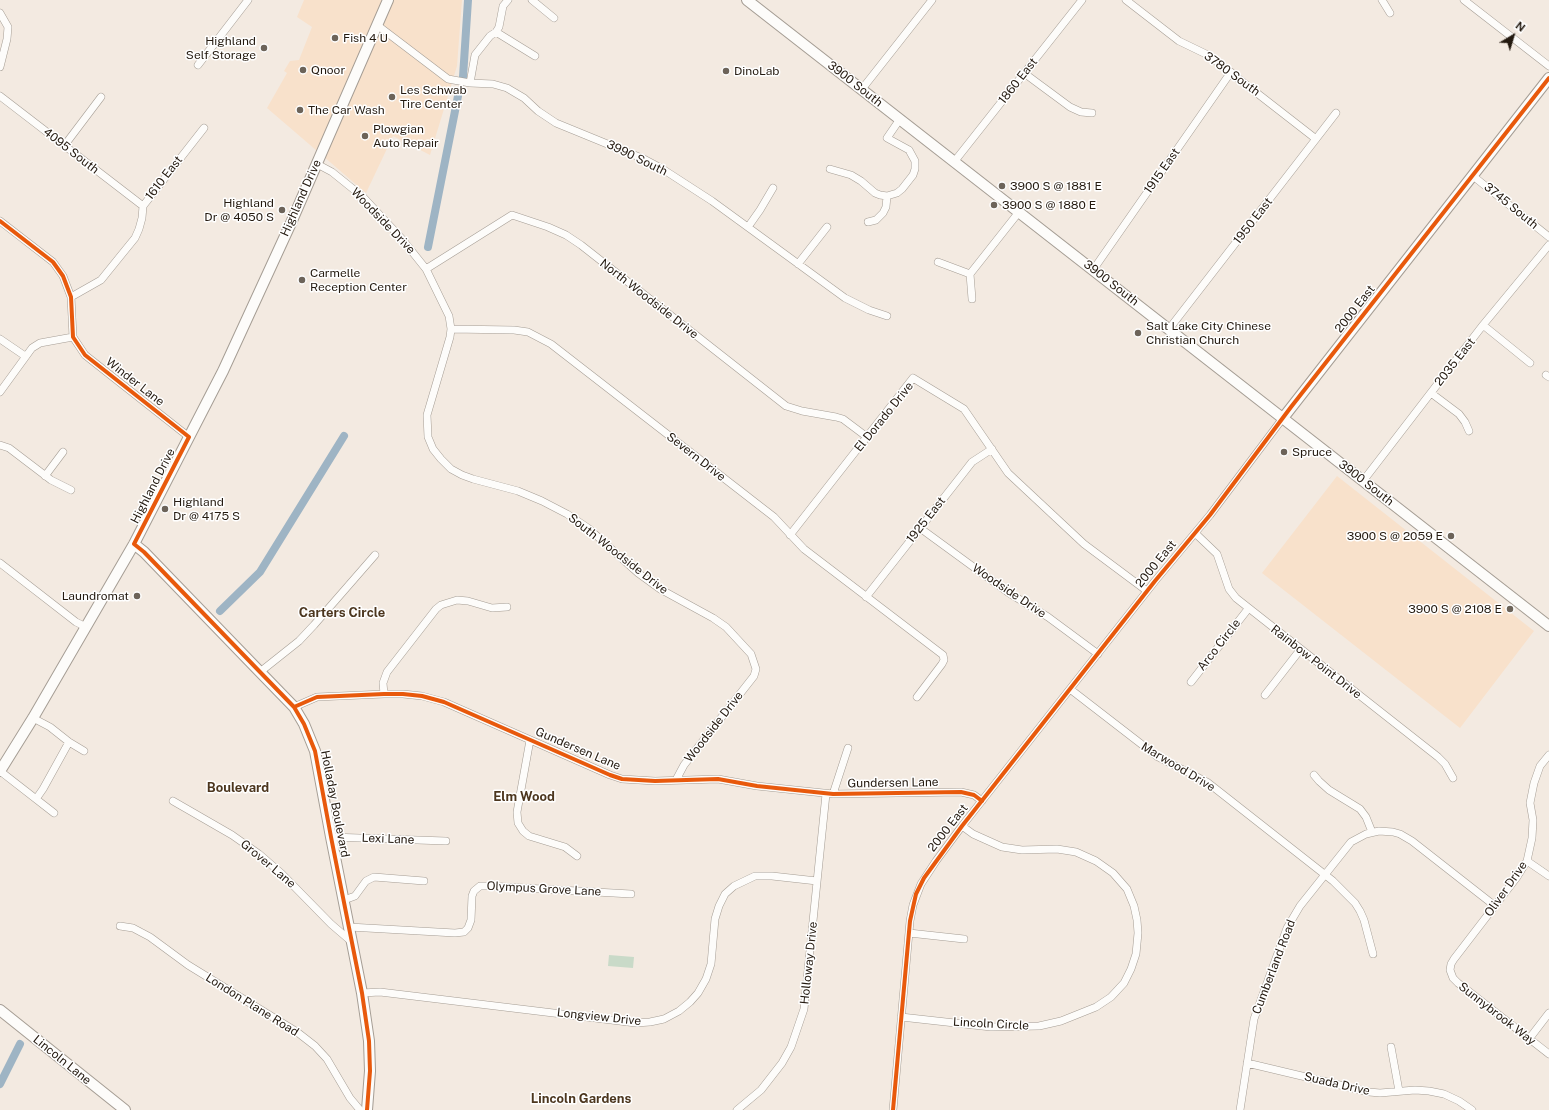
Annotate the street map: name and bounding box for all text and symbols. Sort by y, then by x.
north arrow [1493,16,1533,56]
text: N [1513,19,1527,34]
place label: Fish 4 U [343,31,388,45]
marker: Fish 4 U [330,33,340,43]
place label: Highland Self Storage [186,34,256,62]
marker: Highland Self Storage [259,43,269,53]
street label: 3780 South [1201,49,1263,99]
street label: 1860 East [995,55,1041,107]
street label: 3900 South [825,58,885,110]
place label: Qnoor [311,63,345,77]
place label: DinoLab [734,64,780,78]
marker: Qnoor [298,65,308,75]
marker: DinoLab [721,66,731,76]
place label: Les Schwab Tire Center [400,83,467,111]
marker: Les Schwab Tire Center [387,92,397,102]
place label: The Car Wash [308,103,385,117]
marker: The Car Wash [295,105,305,115]
place label: Plowgian Auto Repair [373,122,439,150]
street label: 4095 South [40,125,102,177]
marker: Plowgian Auto Repair [360,131,370,141]
street label: 3990 South [604,137,670,179]
street label: 1915 East [1141,145,1183,197]
street label: 1610 East [142,153,186,203]
street label: Highland Drive [278,157,324,239]
place label: 3900 S @ 1881 E [1010,179,1102,193]
street label: 3745 South [1481,180,1541,232]
marker: 3900 S @ 1881 E [997,181,1007,191]
street label: Woodside Drive [348,185,418,257]
street label: 1950 East [1230,195,1276,247]
place label: Highland Dr @ 4050 S [204,196,274,224]
place label: 3900 S @ 1880 E [1002,198,1096,212]
marker: 3900 S @ 1880 E [989,200,999,210]
marker: Highland Dr @ 4050 S [277,205,287,215]
street label: North Woodside Drive [597,256,701,342]
street label: 3900 South [1081,257,1141,309]
place label: Carmelle Reception Center [310,266,407,294]
marker: Carmelle Reception Center [297,275,307,285]
street label: 2000 East [1332,282,1378,336]
place label: Salt Lake City Chinese Christian Church [1146,319,1271,347]
marker: Salt Lake City Chinese Christian Church [1133,328,1143,338]
street label: 2035 East [1432,335,1478,389]
street label: Winder Lane [103,355,167,409]
street label: El Dorado Drive [851,379,917,455]
street label: Severn Drive [664,430,728,484]
place label: Spruce [1292,445,1332,459]
street label: Highland Drive [128,446,178,526]
marker: Spruce [1279,447,1289,457]
street label: 3900 South [1336,457,1396,509]
street label: 1925 East [903,494,949,546]
place label: Highland Dr @ 4175 S [173,495,240,523]
marker: Highland Dr @ 4175 S [160,504,170,514]
street label: South Woodside Drive [565,511,671,597]
place label: 3900 S @ 2059 E [1347,529,1443,543]
marker: 3900 S @ 2059 E [1446,531,1456,541]
street label: 2000 East [1133,538,1179,590]
street label: Woodside Drive [969,561,1049,621]
place label: Laundromat [62,589,129,603]
marker: Laundromat [132,591,142,601]
place label: 3900 S @ 2108 E [1408,602,1502,616]
marker: 3900 S @ 2108 E [1505,604,1515,614]
district label: Carters Circle [299,605,385,621]
street label: Arco Circle [1194,616,1244,674]
street label: Rainbow Point Drive [1268,622,1364,702]
street label: Woodside Drive [682,689,746,765]
street label: Gundersen Lane [533,725,623,773]
street label: Marwood Drive [1138,739,1218,795]
street label: Holladay Boulevard [318,749,352,859]
street label: Gundersen Lane [847,775,939,791]
district label: Boulevard [207,780,269,796]
district label: Elm Wood [493,789,555,805]
street label: 2000 East [925,801,971,855]
street label: Lexi Lane [361,831,415,847]
street label: Grover Lane [238,837,298,891]
street label: Oliver Drive [1482,859,1530,919]
street label: Olympus Grove Lane [486,879,602,899]
street label: Cumberland Road [1249,918,1299,1016]
street label: Holloway Drive [797,921,821,1005]
street label: London Plane Road [203,971,301,1039]
street label: Sunnybrook Way [1456,979,1538,1049]
street label: Longview Drive [556,1005,642,1029]
street label: Lincoln Circle [953,1015,1029,1033]
street label: Lincoln Lane [30,1032,94,1088]
street label: Suada Drive [1303,1069,1371,1099]
district label: Lincoln Gardens [531,1091,631,1107]

